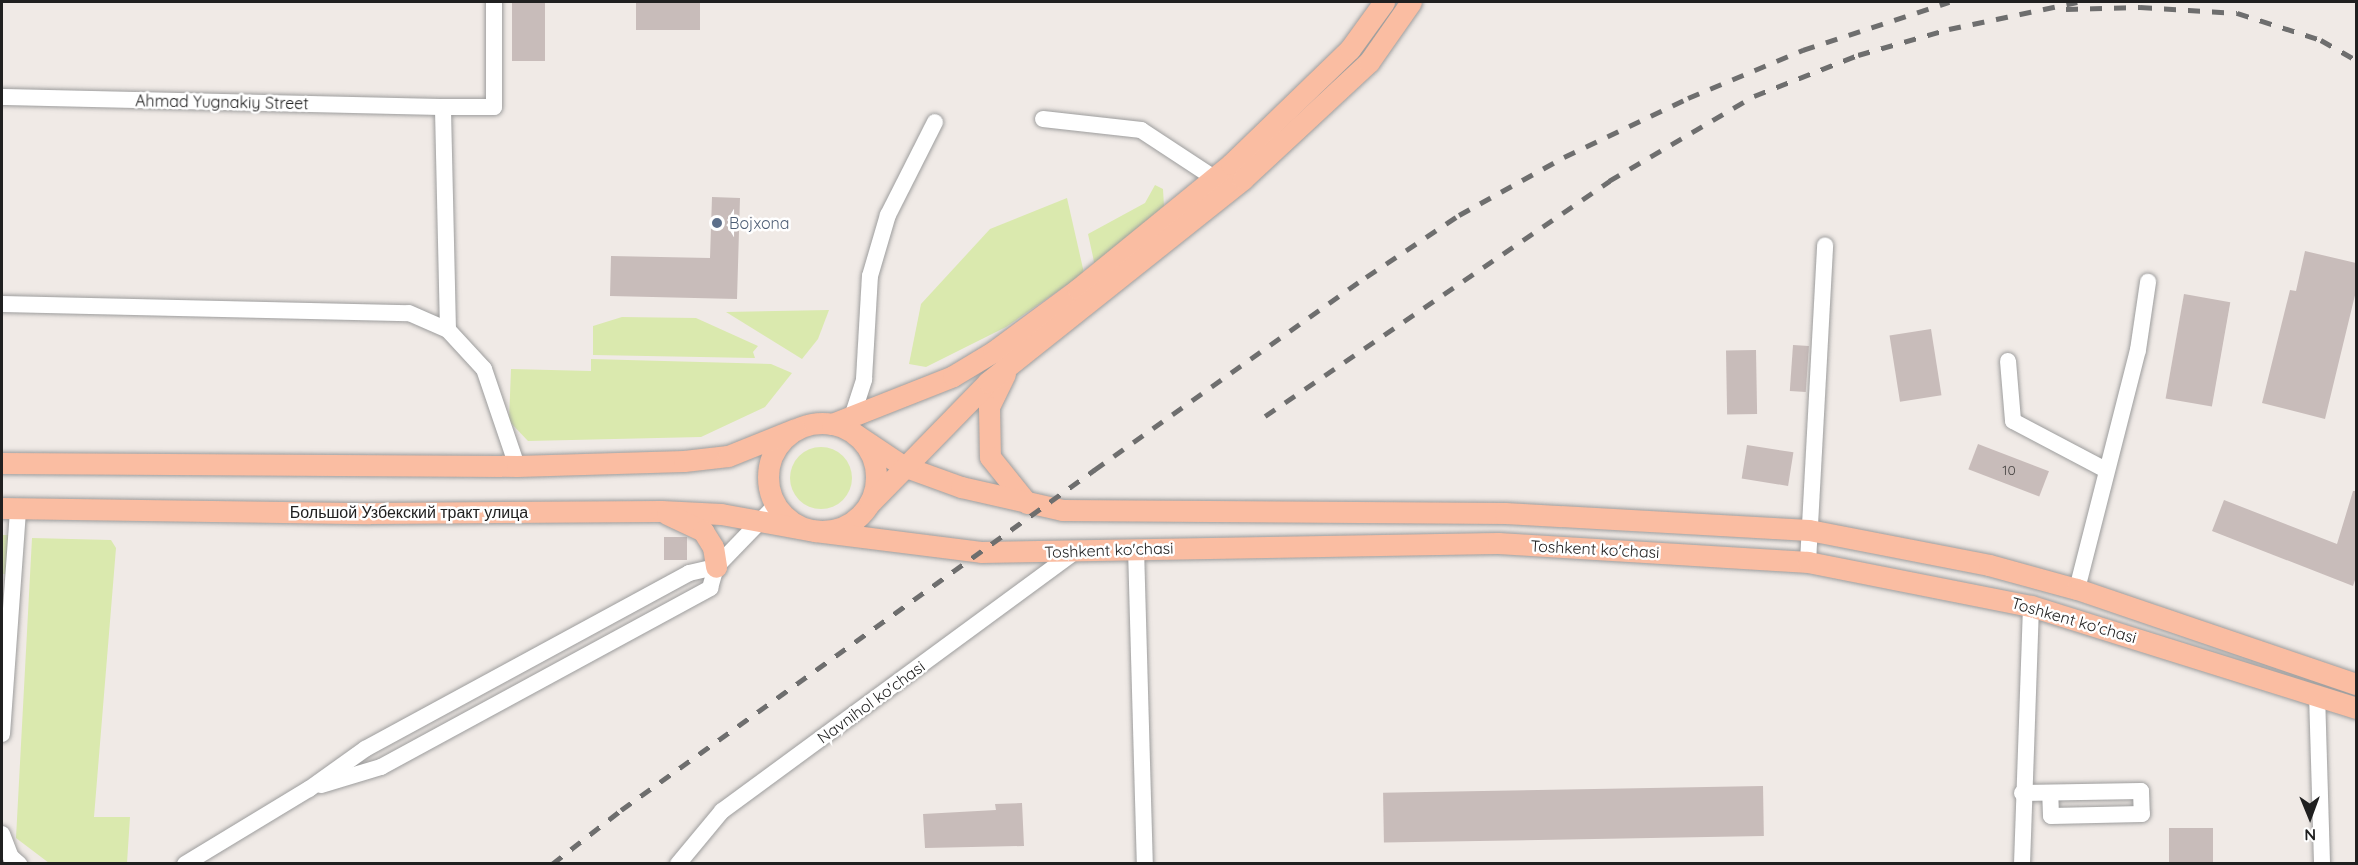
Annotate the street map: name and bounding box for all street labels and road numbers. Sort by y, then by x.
street label: Ahmad Yugnakiy Street [135,91,309,113]
street label: Большой Узбекский тракт улица [290,502,528,522]
street label: Toshkent ko'chasi [1530,536,1660,562]
street label: Toshkent ko'chasi [1044,538,1174,562]
street label: Toshkent ko'chasi [2009,593,2139,647]
street label: Navnihol ko'chasi [814,657,928,747]

